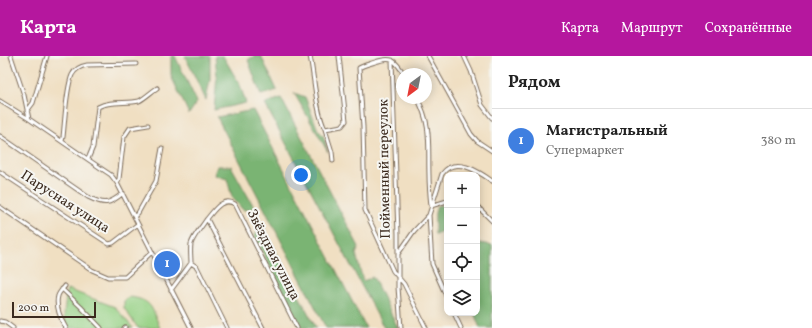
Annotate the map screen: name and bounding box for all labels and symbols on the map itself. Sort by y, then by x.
north arrow [396,68,432,104]
street label: Пойменный переулок [374,98,396,239]
your location [291,165,311,185]
street label: Парусная улица [17,166,113,238]
street label: Звёздная улица [242,206,304,304]
pin: 1 [154,249,180,279]
scale bar [12,300,96,319]

